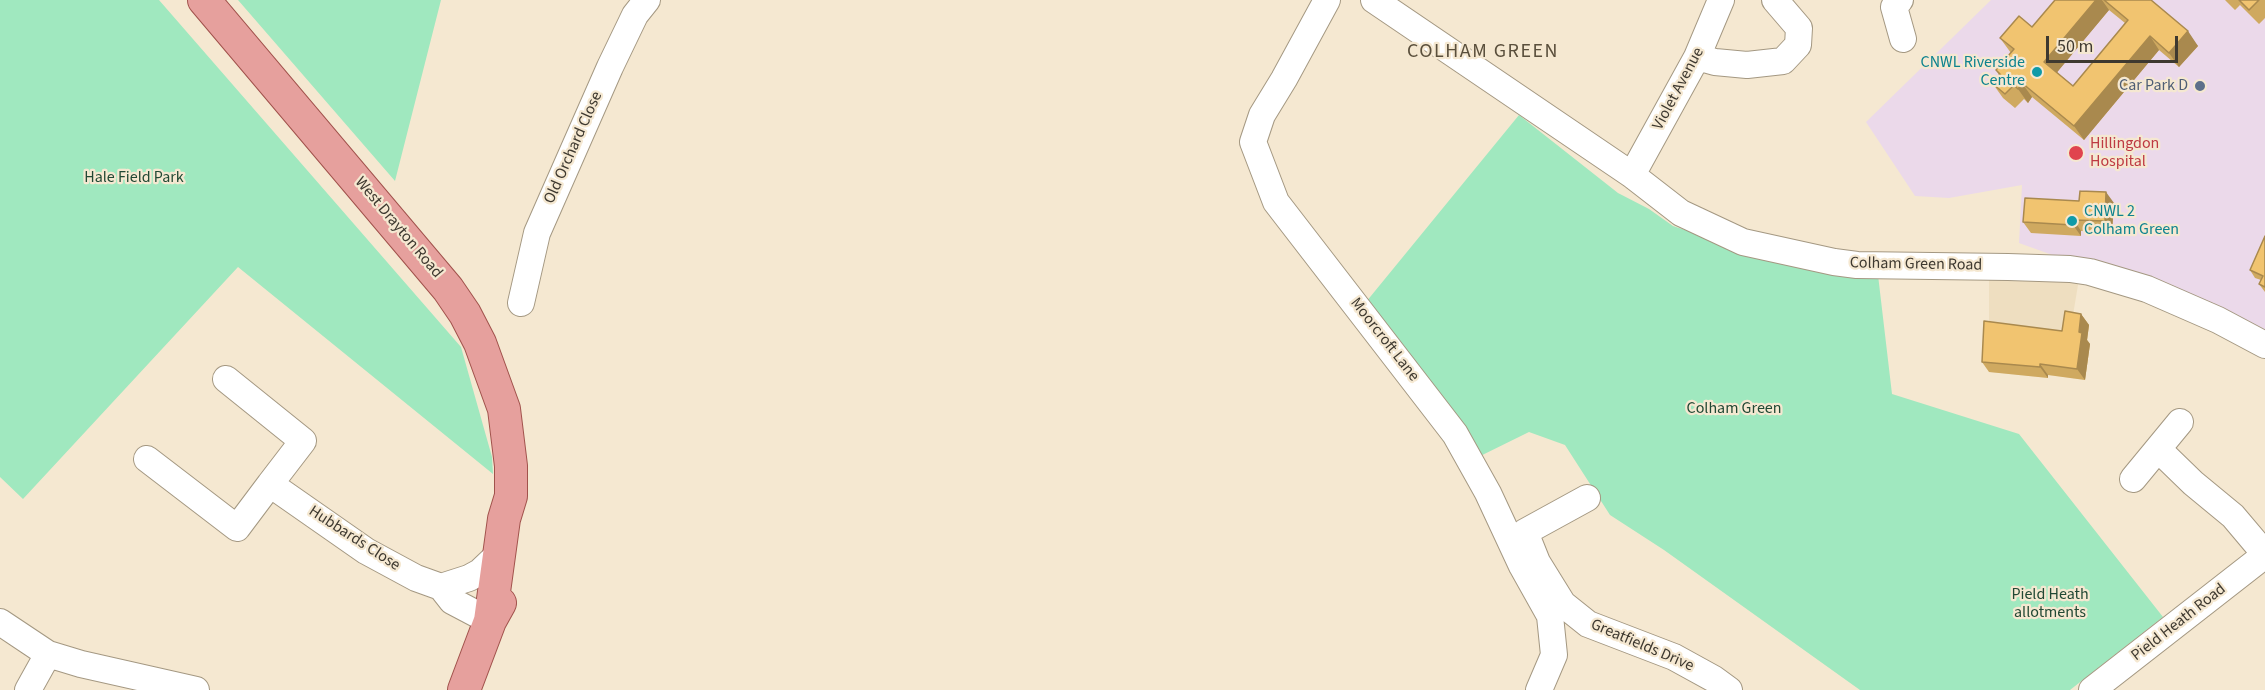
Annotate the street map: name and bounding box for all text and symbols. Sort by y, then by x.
scale bar [2049,24,2181,62]
text: 50 m [2057,34,2093,59]
district label: COLHAM GREEN [1407,41,1559,65]
street label: Violet Avenue [1649,44,1709,134]
place label: CNWL Riverside Centre [1921,53,2025,91]
marker: CNWL Riverside Centre [2030,65,2044,79]
place label: Car Park D [2119,76,2188,96]
marker: Car Park D [2193,79,2207,93]
street label: Old Orchard Close [541,89,607,207]
place label: Hillingdon Hospital [2090,134,2159,172]
marker: Hillingdon Hospital [2067,144,2085,162]
park label: Hale Field Park [84,168,184,188]
street label: West Drayton Road [350,173,446,283]
place label: CNWL 2 Colham Green [2084,202,2179,240]
marker: CNWL 2 Colham Green [2065,214,2079,228]
street label: Colham Green Road [1850,254,1982,276]
street label: Moorcroft Lane [1345,294,1423,386]
park label: Colham Green [1686,399,1782,419]
street label: Hubbards Close [305,502,403,576]
street label: Pield Heath Road [2128,580,2230,666]
park label: Pield Heath allotments [2011,585,2089,623]
street label: Greatfields Drive [1588,616,1696,676]

